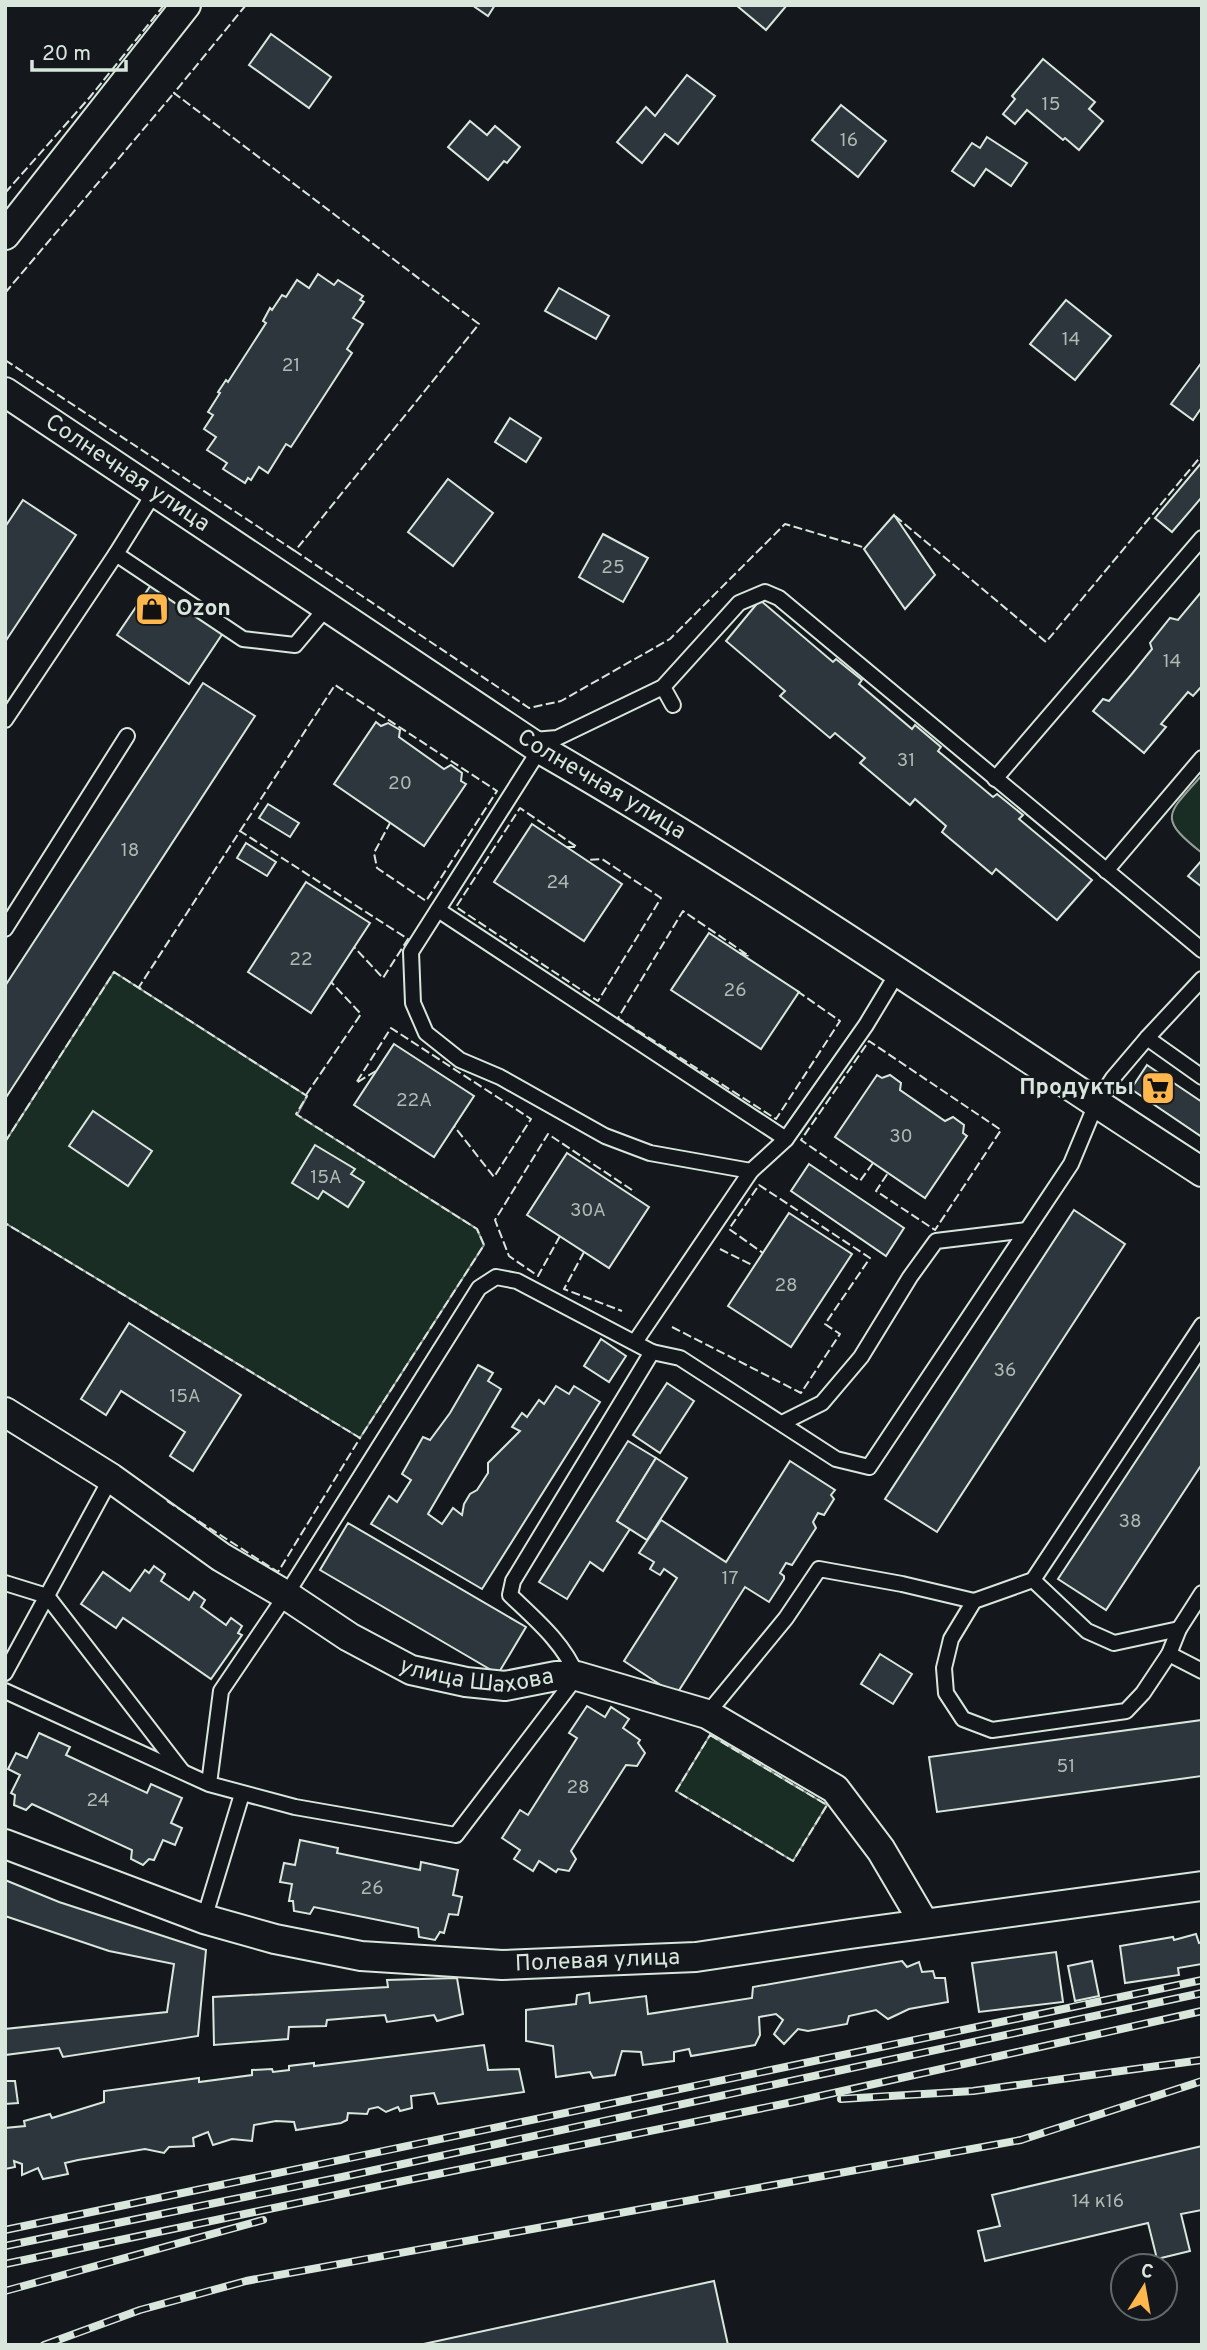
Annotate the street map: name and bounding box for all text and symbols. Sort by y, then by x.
scale bar [32,28,126,72]
text: 20 m [42,41,91,68]
house number: 15 [1042,93,1060,117]
house number: 16 [840,129,858,153]
house number: 14 [1062,328,1080,352]
house number: 21 [282,354,300,378]
street label: Солнечная улица [39,408,215,539]
house number: 25 [601,556,625,580]
shop icon: Ozon [133,590,171,628]
place label: Ozon [176,595,231,624]
house number: 14 [1163,650,1181,674]
street label: Солнечная улица [511,723,691,847]
house number: 31 [897,749,915,773]
house number: 20 [388,772,412,796]
house number: 18 [121,839,139,863]
house number: 24 [546,871,570,895]
house number: 22 [289,948,313,972]
house number: 26 [724,979,746,1003]
supermarket icon: Продукты [1139,1069,1177,1107]
place label: Продукты [1019,1074,1134,1103]
house number: 22А [396,1089,432,1113]
house number: 30 [889,1125,913,1149]
house number: 15А [310,1166,342,1190]
house number: 30А [570,1199,606,1223]
house number: 28 [774,1274,798,1298]
house number: 36 [994,1359,1016,1383]
house number: 15А [169,1385,201,1409]
house number: 38 [1118,1510,1142,1534]
house number: 17 [722,1567,739,1591]
street label: улица Шахова [394,1652,556,1700]
house number: 51 [1057,1755,1075,1779]
house number: 28 [566,1776,590,1800]
house number: 24 [86,1789,110,1813]
house number: 26 [361,1877,383,1901]
street label: Полевая улица [514,1943,681,1979]
house number: 14 к16 [1072,2190,1124,2214]
north arrow [1109,2252,1179,2322]
text: С [1139,2259,1155,2285]

